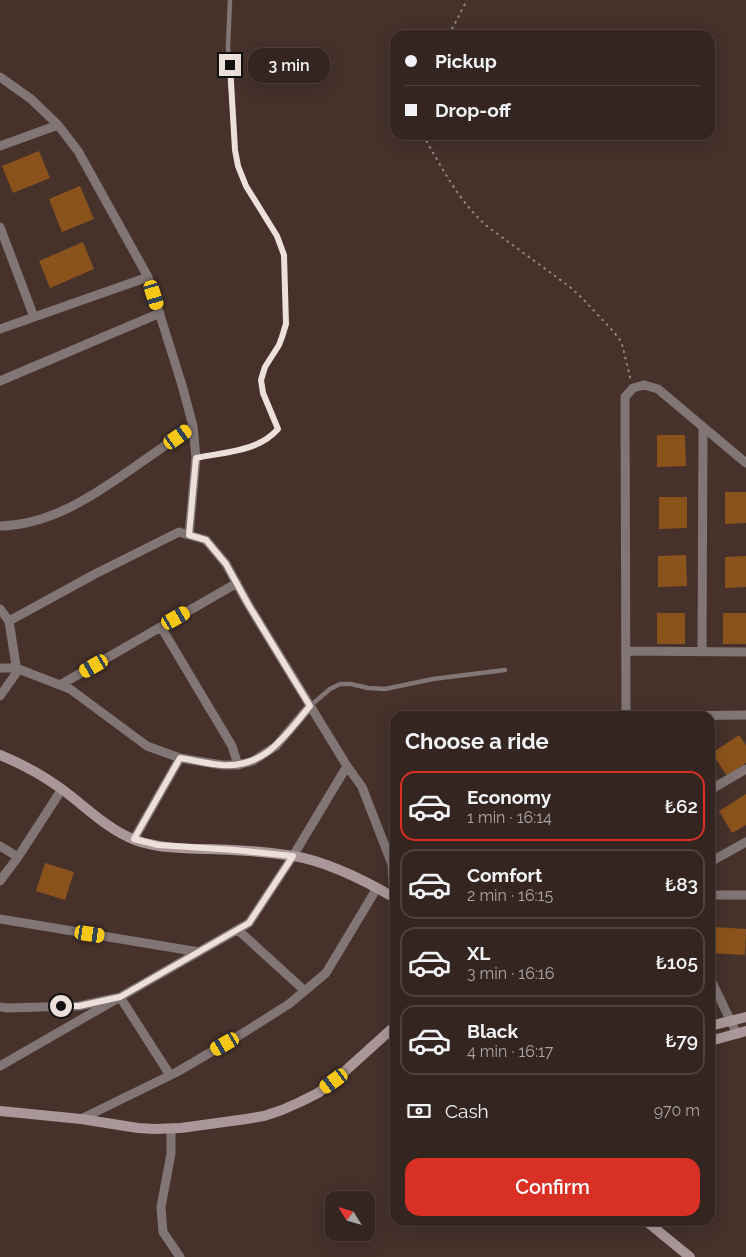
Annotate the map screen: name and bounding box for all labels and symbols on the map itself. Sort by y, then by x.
callout: 3 min [248,48,330,82]
route end [219,54,241,76]
car [142,278,165,312]
car [161,422,194,452]
car [159,604,192,632]
car [77,652,110,680]
car [74,924,105,944]
route start [50,995,72,1017]
car [208,1030,241,1058]
car [317,1066,350,1096]
north arrow [325,1191,375,1241]

